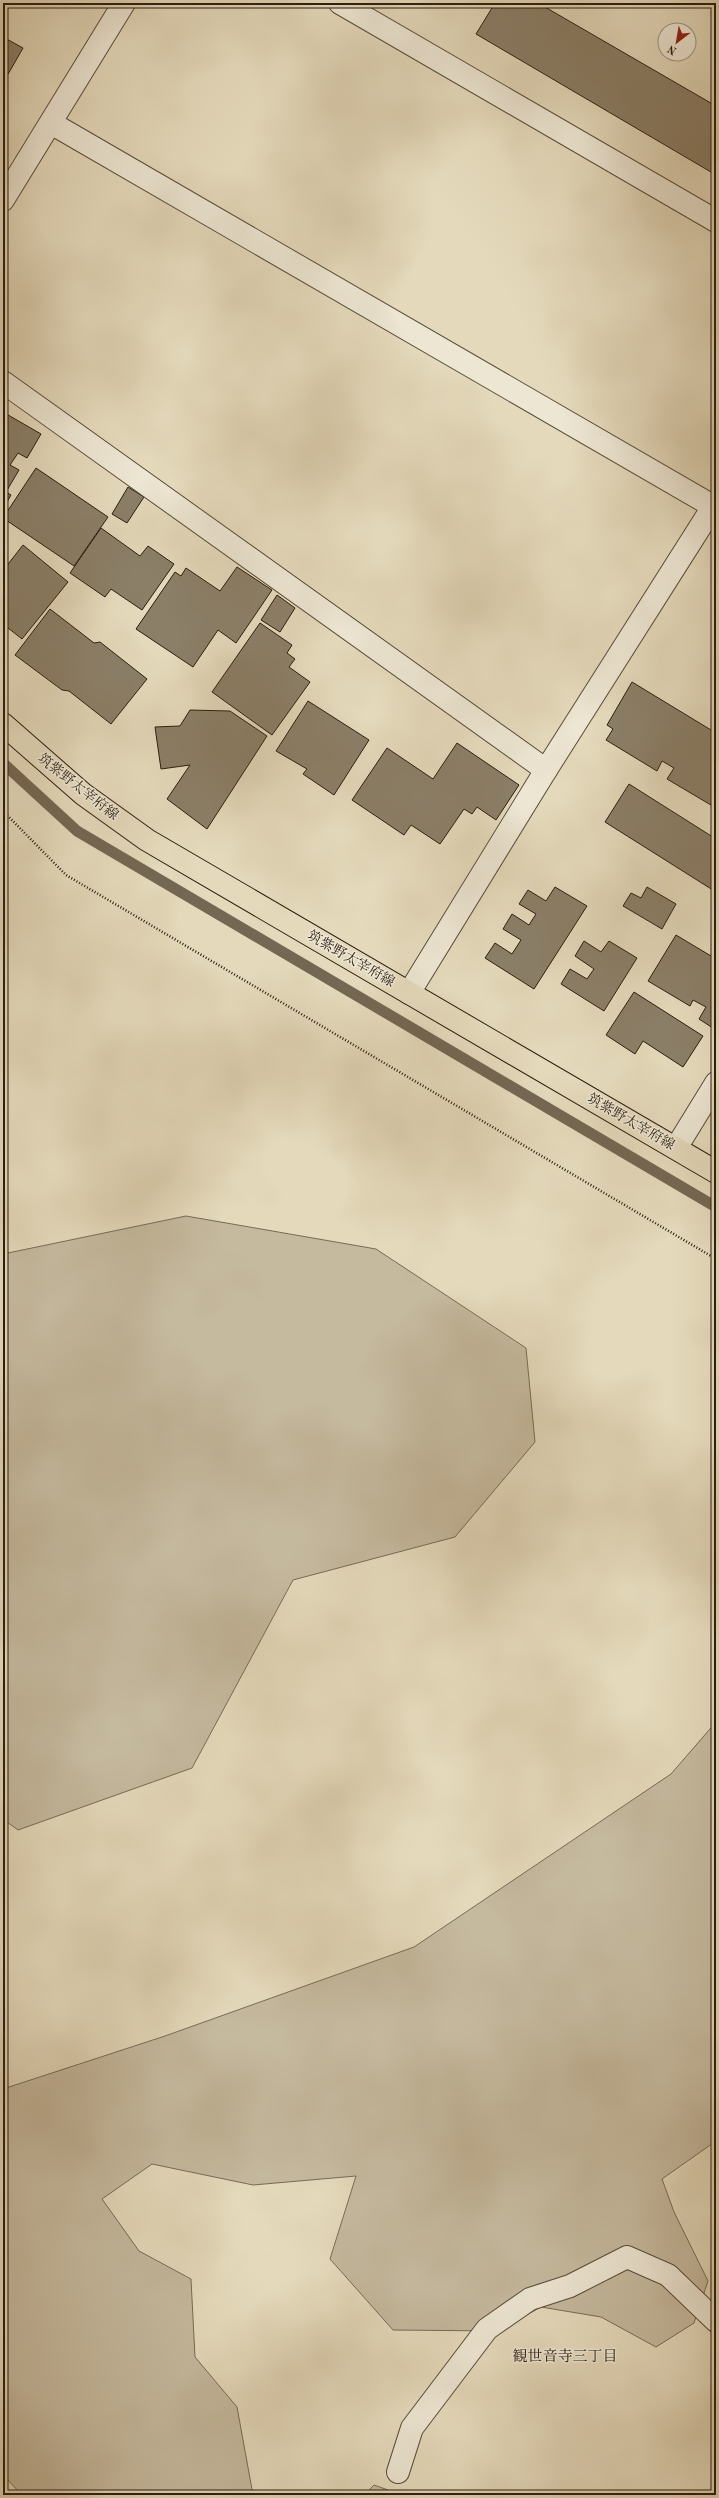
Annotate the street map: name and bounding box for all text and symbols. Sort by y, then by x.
north arrow [657,22,697,62]
text: N [666,42,679,56]
street label: 筑紫野太宰府線 [35,751,122,823]
street label: 筑紫野太宰府線 [305,928,397,990]
street label: 筑紫野太宰府線 [585,1091,677,1153]
district label: 観世音寺三丁目 [512,2348,618,2365]

